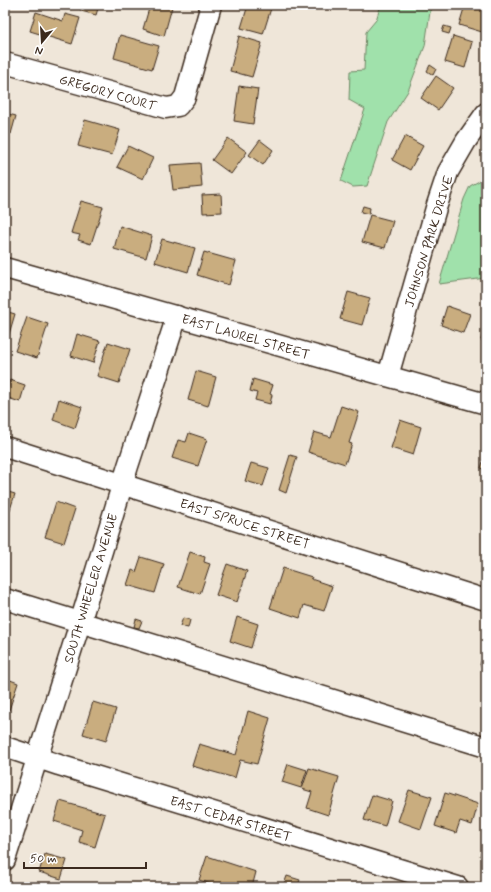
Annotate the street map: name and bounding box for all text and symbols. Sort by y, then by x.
north arrow [22,22,62,62]
text: N [34,43,45,58]
street label: GREGORY COURT [57,71,159,116]
street label: JOHNSON PARK DRIVE [401,173,458,309]
street label: EAST LAUREL STREET [180,311,312,364]
street label: EAST SPRUCE STREET [177,495,312,554]
street label: SOUTH WHEELER AVENUE [61,511,122,665]
street label: EAST CEDAR STREET [168,793,293,846]
scale bar [24,844,146,870]
text: 50 m [30,851,57,867]

